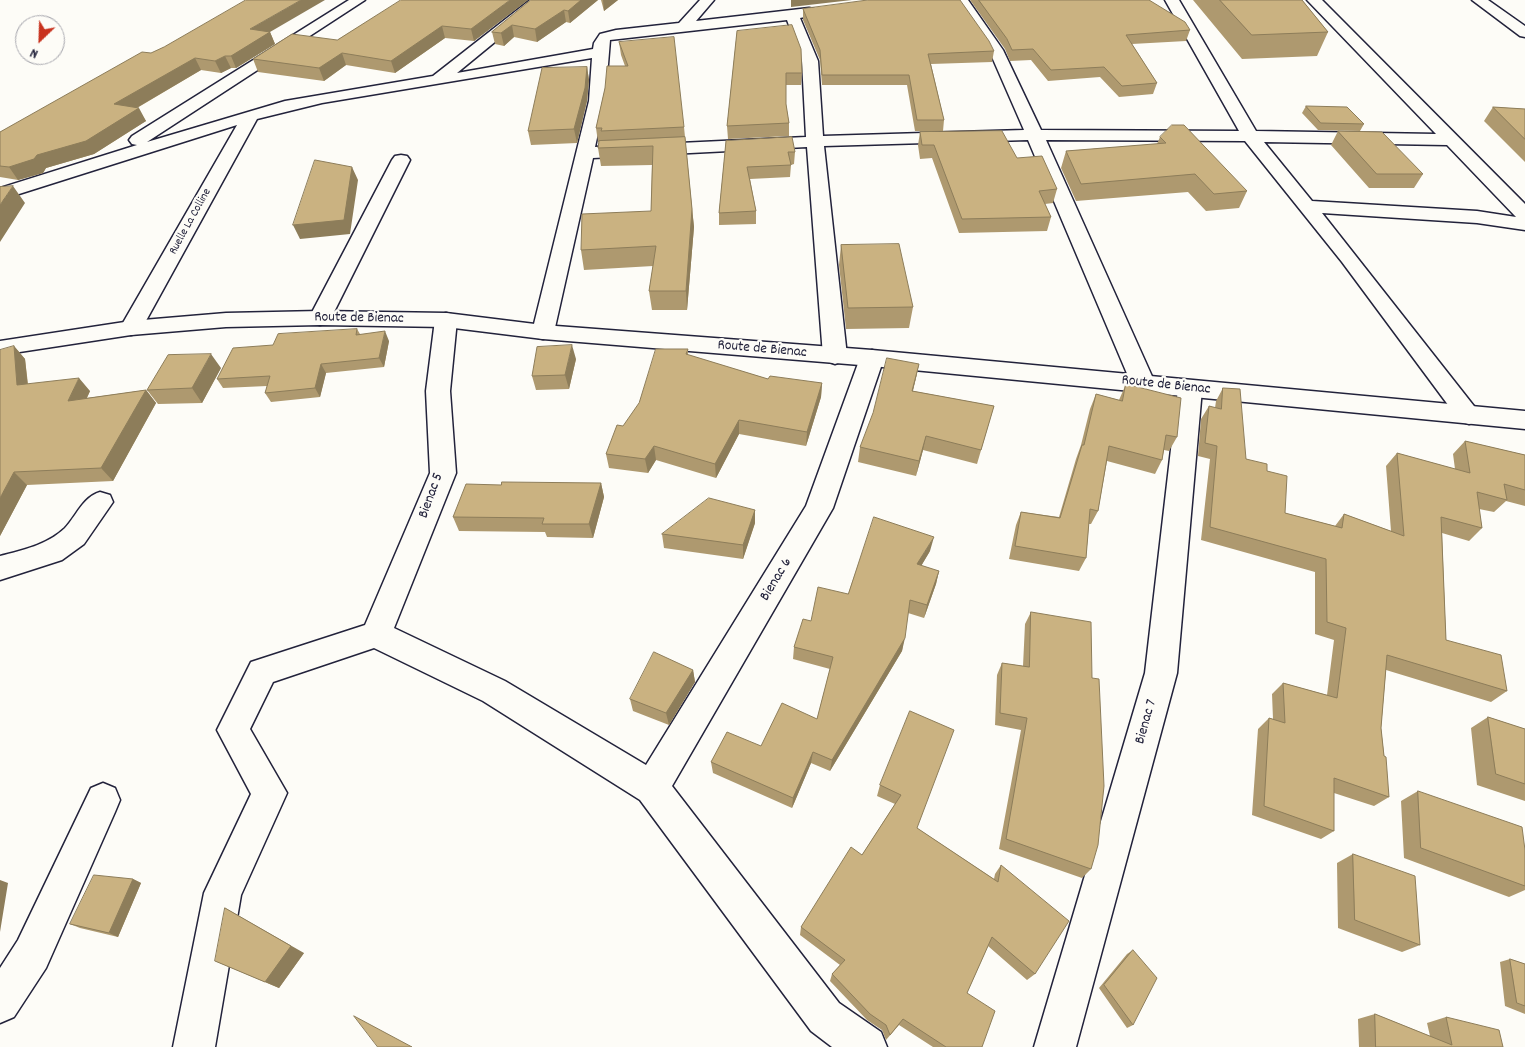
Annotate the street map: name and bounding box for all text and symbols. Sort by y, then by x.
north arrow [15,15,65,65]
text: N [27,42,42,63]
street label: Ruelle La Colline [167,186,215,258]
street label: Route de Bienac [314,309,404,329]
street label: Route de Bienac [717,337,807,363]
street label: Route de Bienac [1121,372,1211,400]
street label: Bienac 5 [416,471,448,521]
street label: Bienac 6 [757,555,797,605]
street label: Bienac 7 [1132,698,1162,746]

